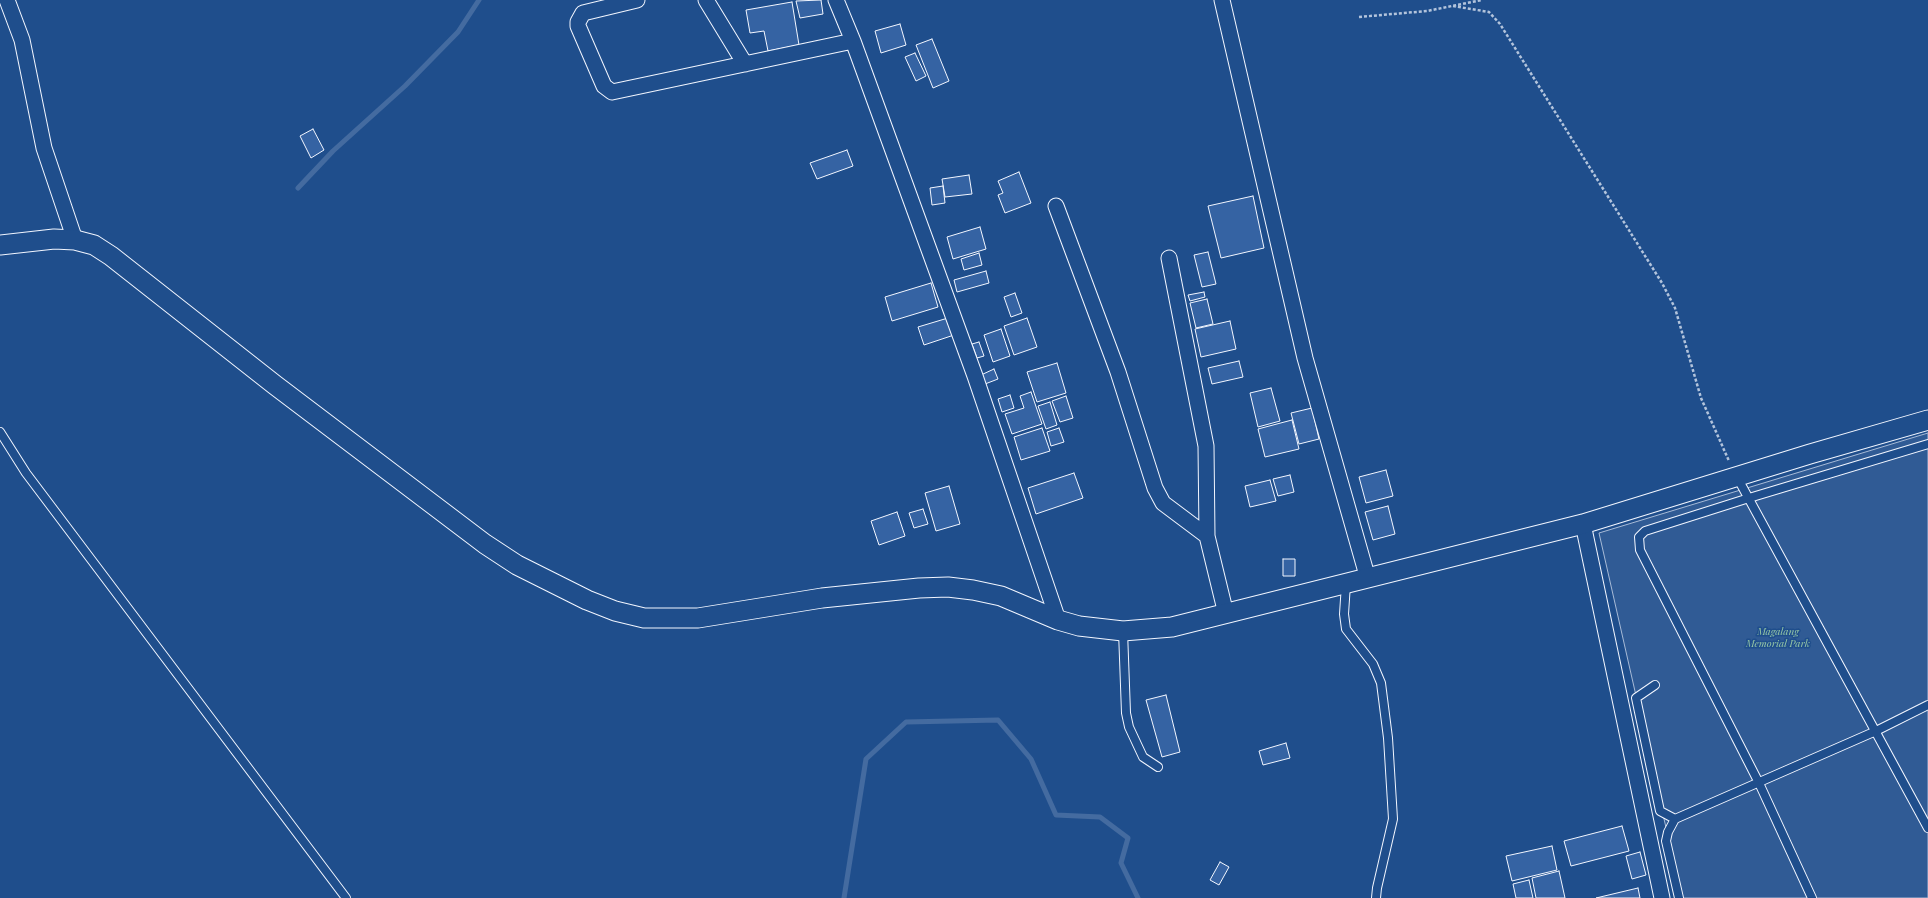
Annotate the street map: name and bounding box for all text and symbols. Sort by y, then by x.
park label: Magalang Memorial Park [1746,626,1810,650]

